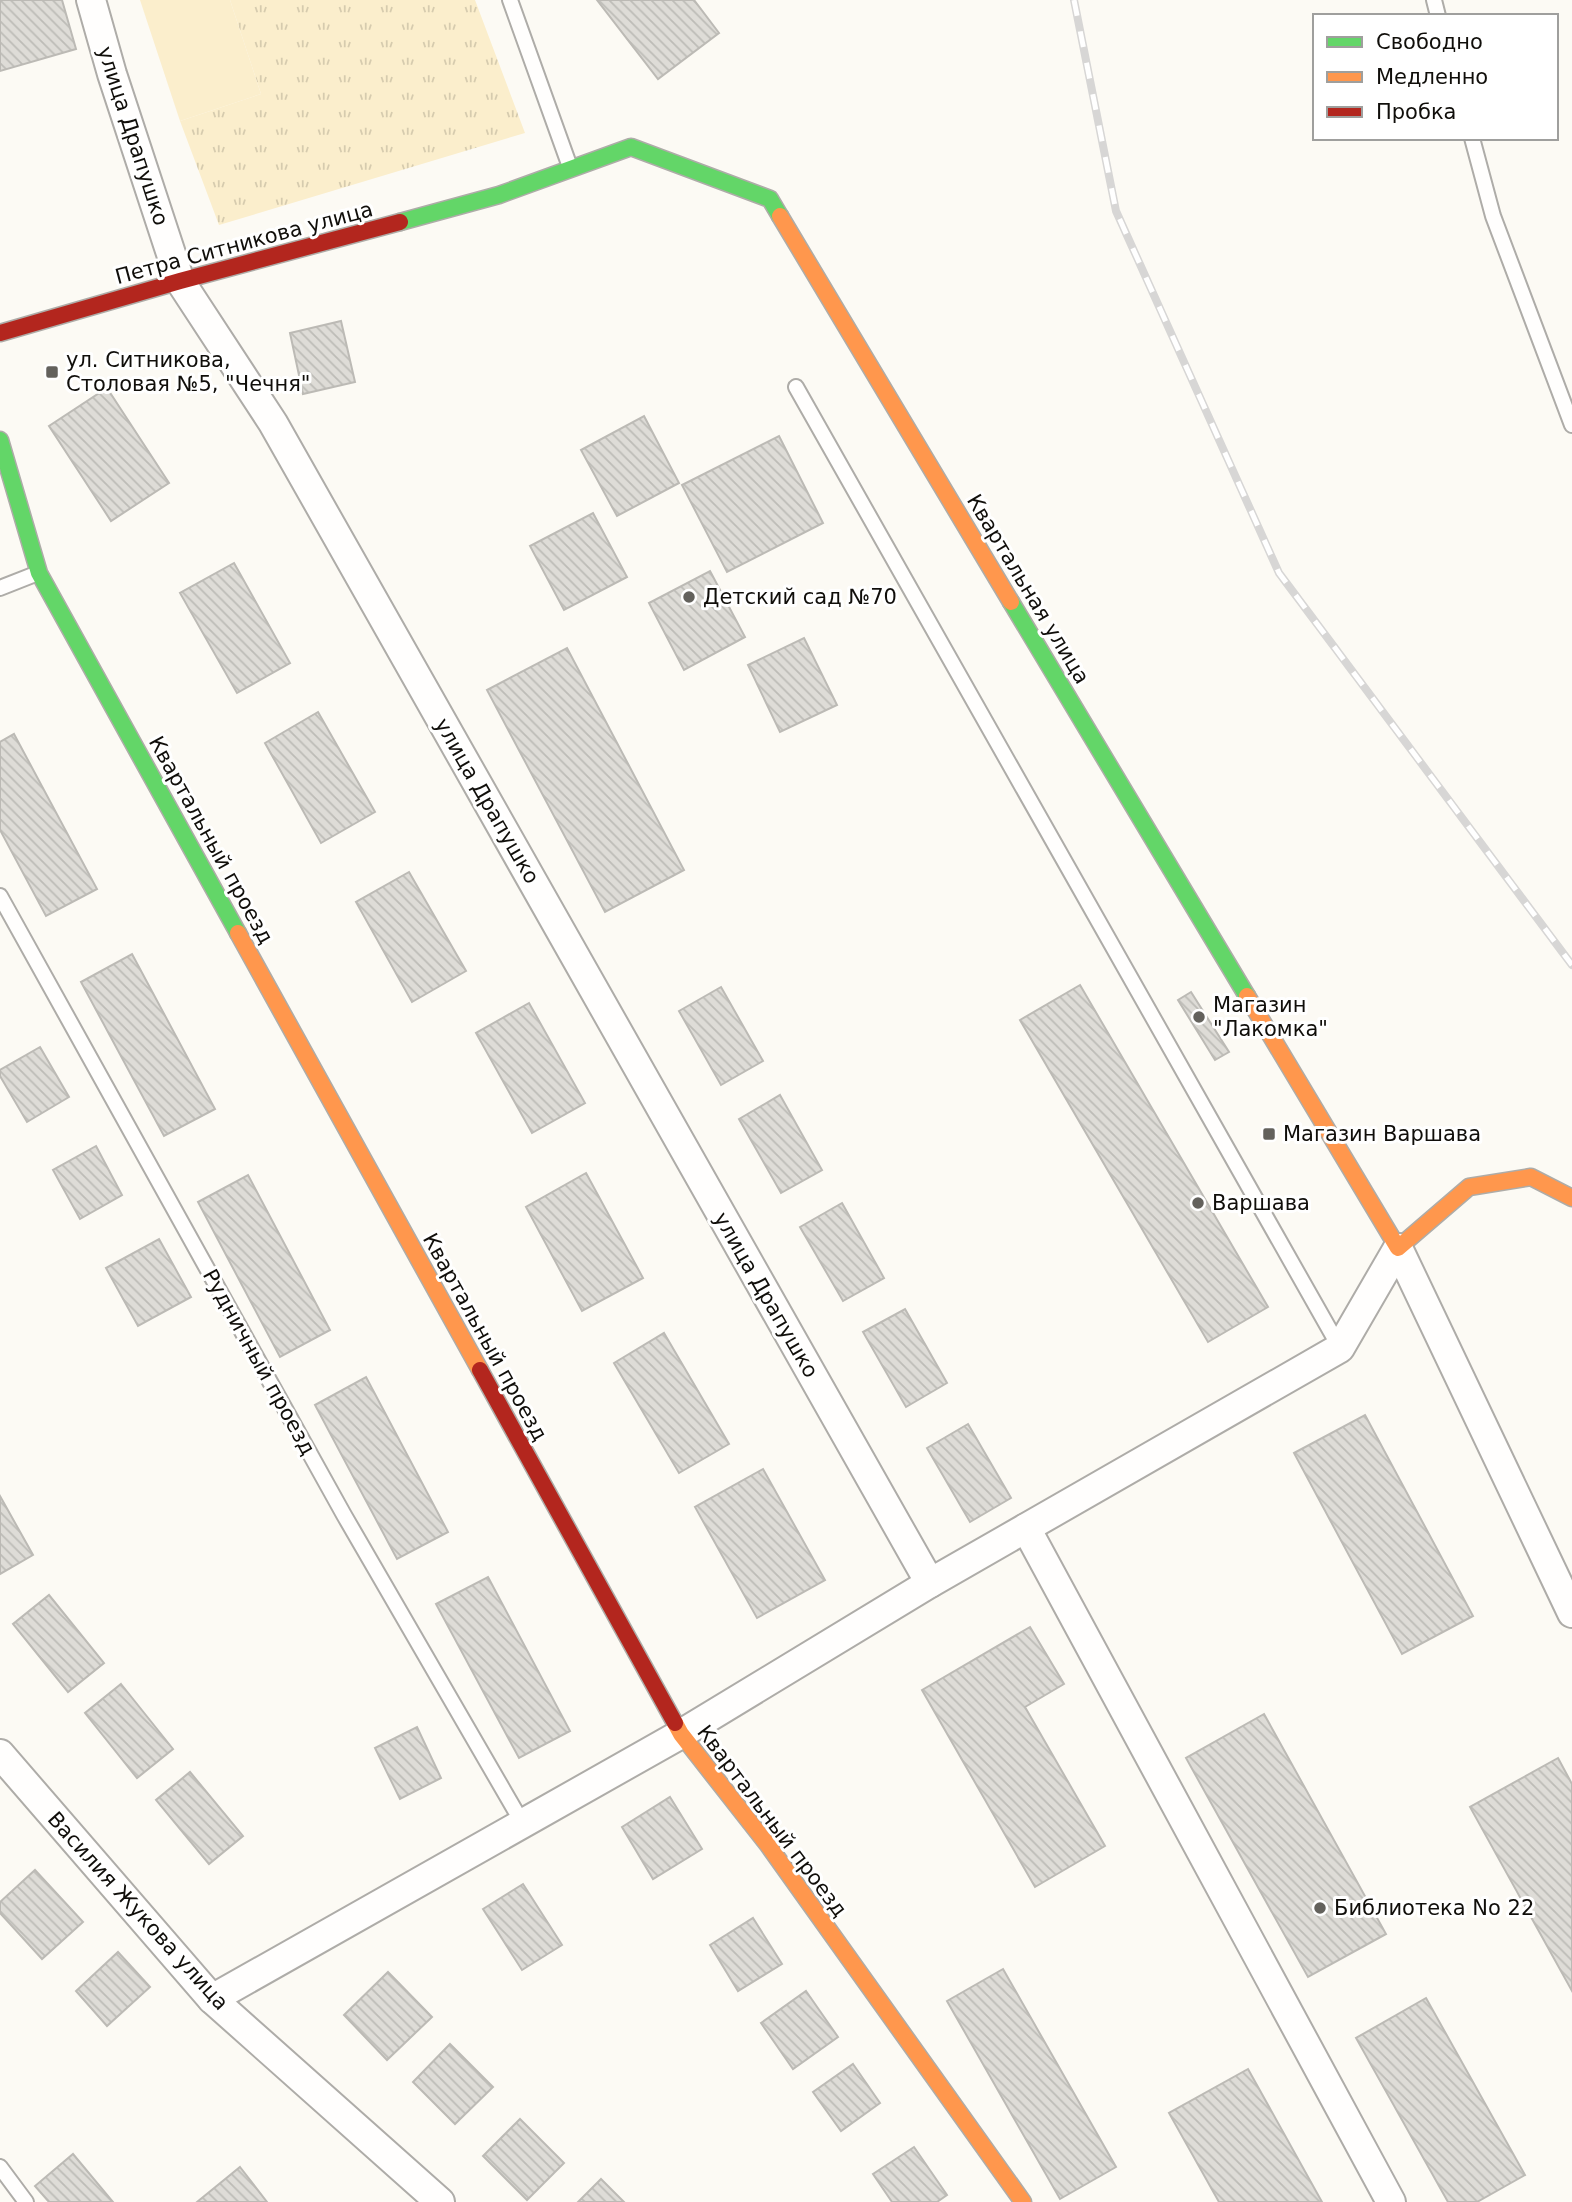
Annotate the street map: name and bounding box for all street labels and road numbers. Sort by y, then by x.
street label: улица Драпушко [93,43,173,229]
street label: Петра Ситникова улица [112,197,376,289]
street label: Квартальная улица [962,490,1094,688]
street label: улица Драпушко [430,714,544,888]
street label: Квартальный проезд [144,732,278,948]
street label: улица Драпушко [709,1208,823,1382]
street label: Квартальный проезд [418,1229,552,1445]
street label: Рудничный проезд [198,1265,320,1459]
street label: Квартальный проезд [692,1721,852,1921]
street label: Василия Жукова улица [43,1807,233,2015]

